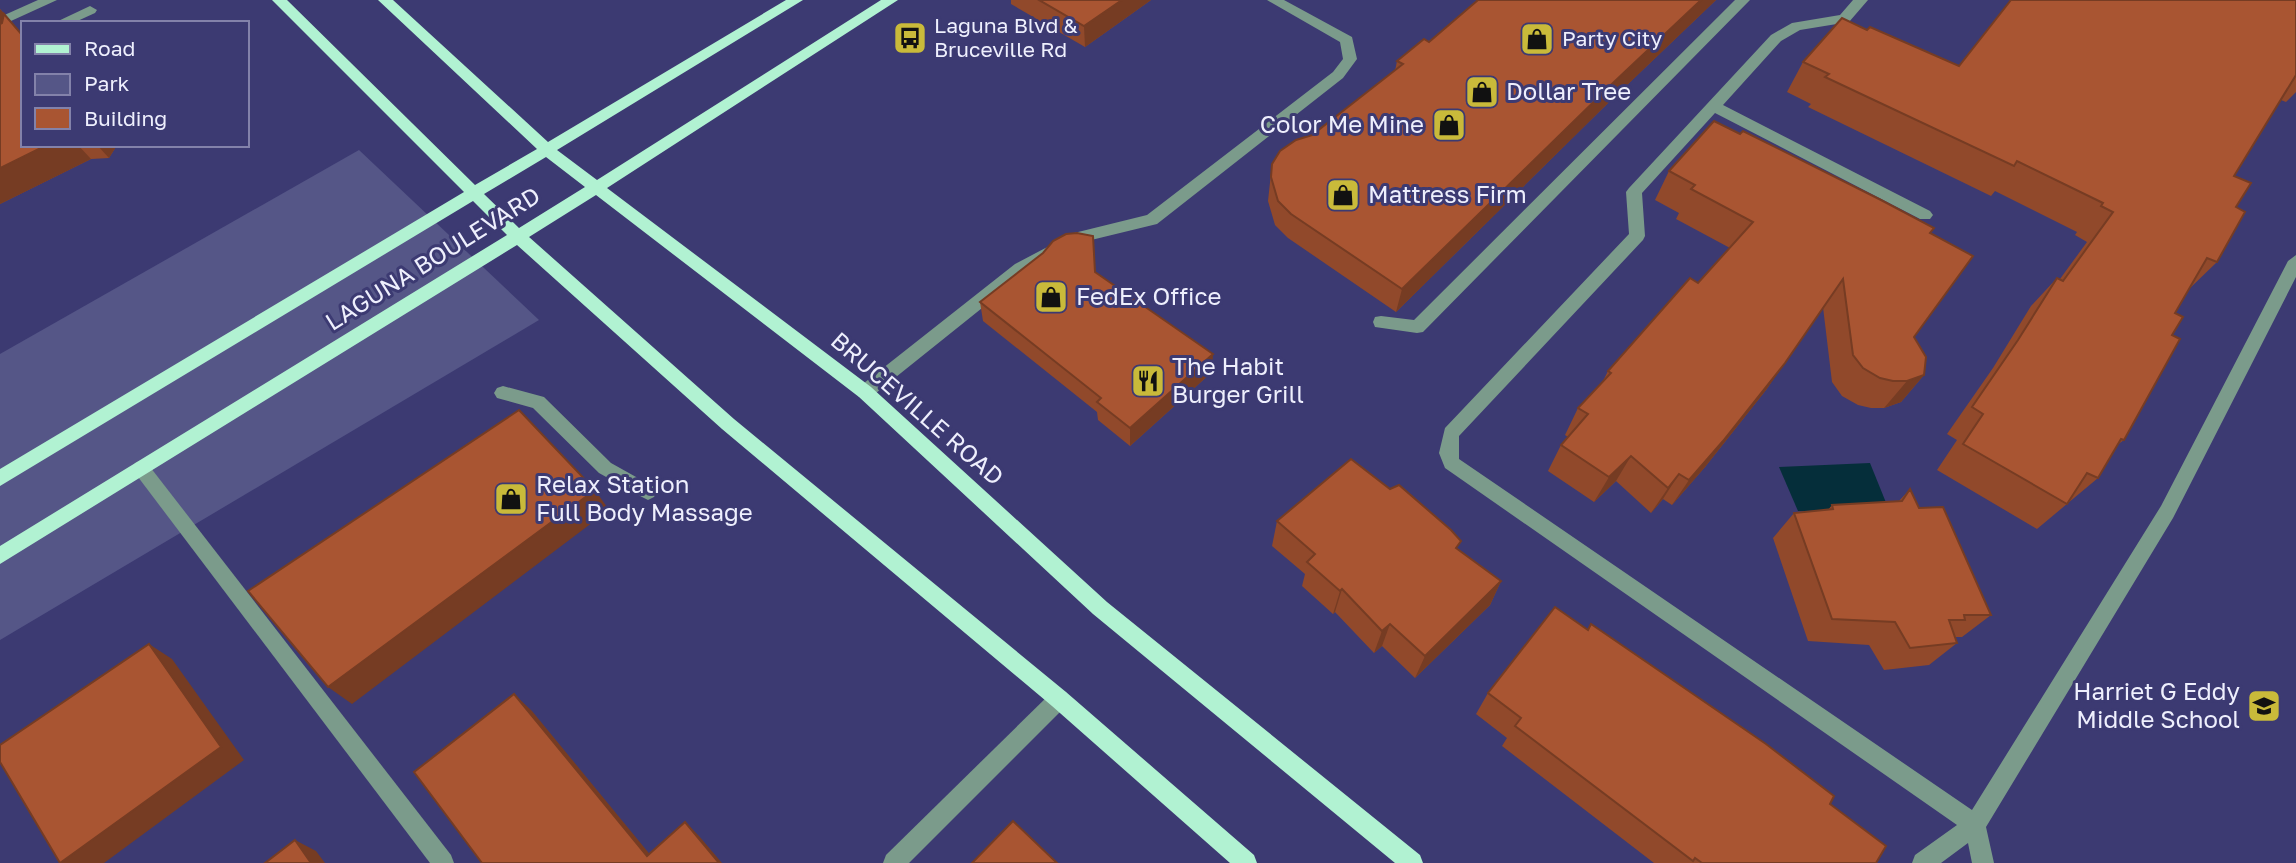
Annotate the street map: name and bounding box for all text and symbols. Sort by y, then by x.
place label: Laguna Blvd & Bruceville Rd [934,12,1078,62]
bus stop icon: Laguna Blvd & Bruceville Rd [891,19,929,57]
shop icon: Party City [1518,20,1556,58]
legend [21,21,248,147]
place label: Party City [1562,25,1663,51]
text: Road [84,35,135,61]
text: Park [84,70,130,96]
shop icon: Dollar Tree [1463,73,1501,111]
place label: Dollar Tree [1506,76,1631,105]
text: Building [84,105,167,131]
shop icon: Color Me Mine [1430,106,1468,144]
place label: Color Me Mine [1260,109,1424,138]
shop icon: Mattress Firm [1324,176,1362,214]
place label: Mattress Firm [1368,179,1527,208]
street label: LAGUNA BOULEVARD [319,180,545,336]
shop icon: FedEx Office [1032,278,1070,316]
place label: FedEx Office [1076,281,1222,310]
street label: BRUCEVILLE ROAD [826,325,1010,491]
place label: The Habit Burger Grill [1172,351,1304,408]
restaurant icon: The Habit Burger Grill [1129,362,1167,400]
place label: Relax Station Full Body Massage [536,469,753,526]
shop icon: Relax Station Full Body Massage [492,480,530,518]
place label: Harriet G Eddy Middle School [2073,676,2240,733]
school or university icon: Harriet G Eddy Middle School [2245,687,2283,725]

